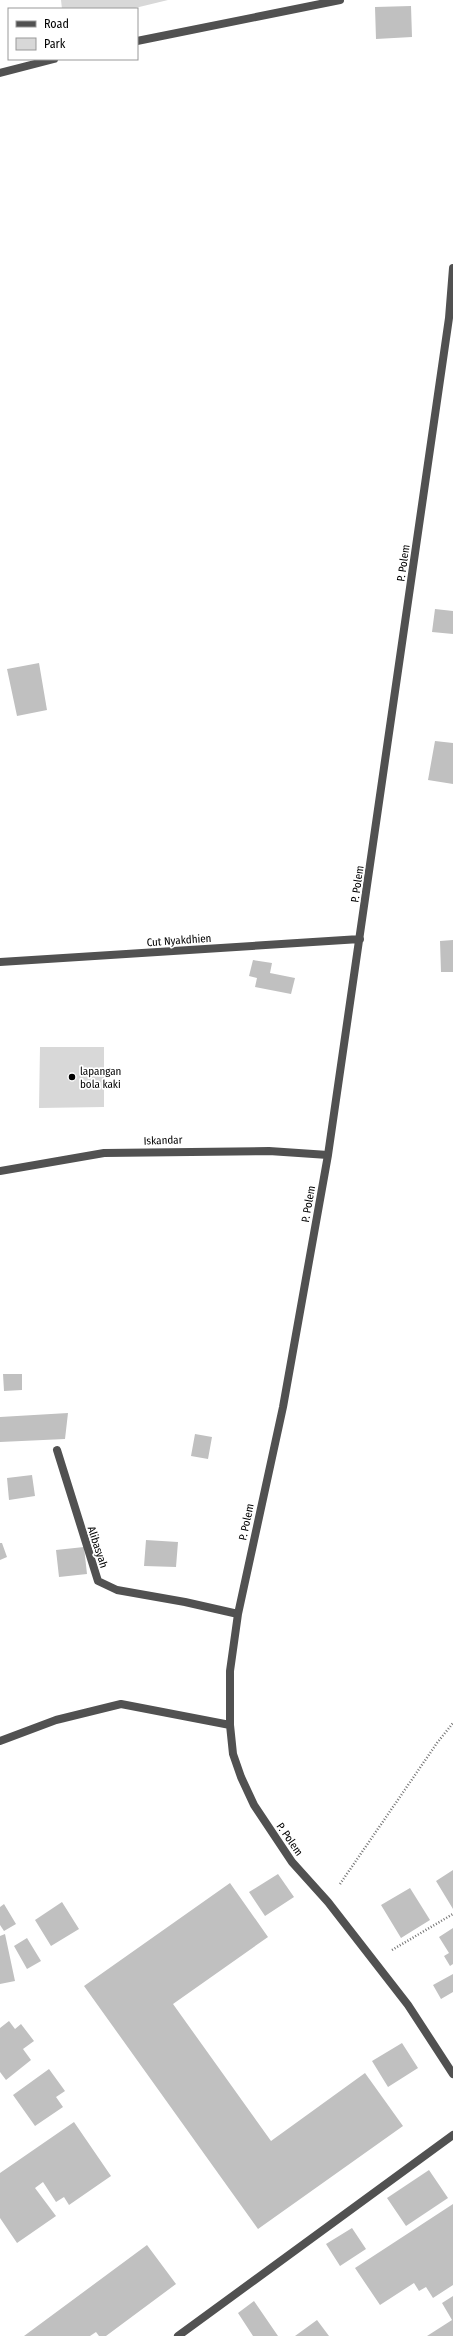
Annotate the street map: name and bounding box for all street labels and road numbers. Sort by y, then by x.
street label: P. Polem [394,544,413,582]
street label: P. Polem [348,865,367,903]
street label: Cut Nyakdhien [146,932,212,949]
street label: Iskandar [143,1133,183,1148]
street label: P. Polem [299,1185,318,1224]
street label: P. Polem [236,1503,257,1542]
street label: Alibasyah [85,1525,110,1570]
street label: P. Polem [274,1820,306,1858]

